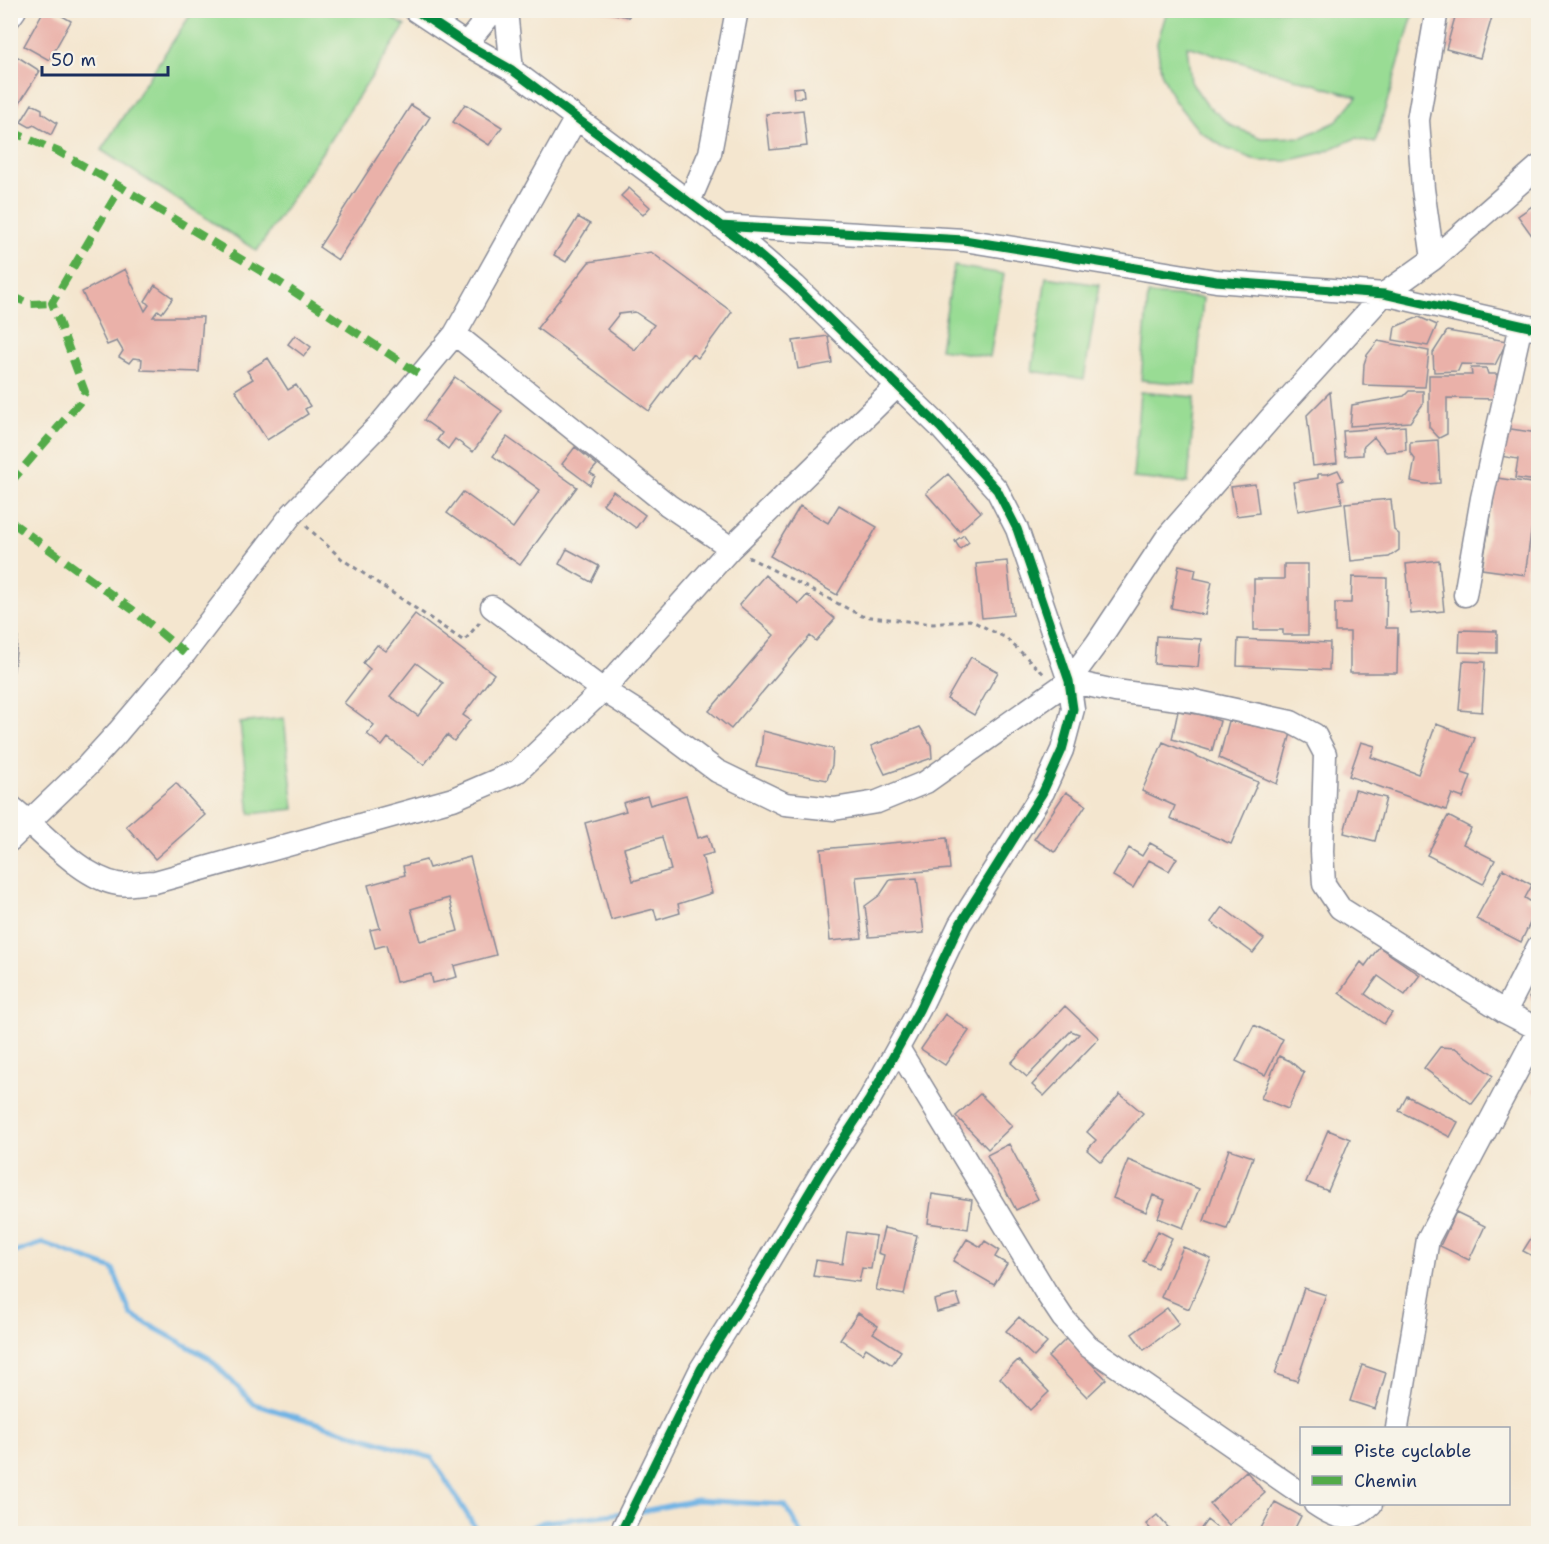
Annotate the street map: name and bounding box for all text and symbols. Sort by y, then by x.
scale bar [42,39,168,77]
text: 50 m [51,48,96,72]
legend [1300,1427,1510,1505]
text: Piste cyclable [1354,1439,1471,1463]
text: Chemin [1354,1469,1417,1493]

